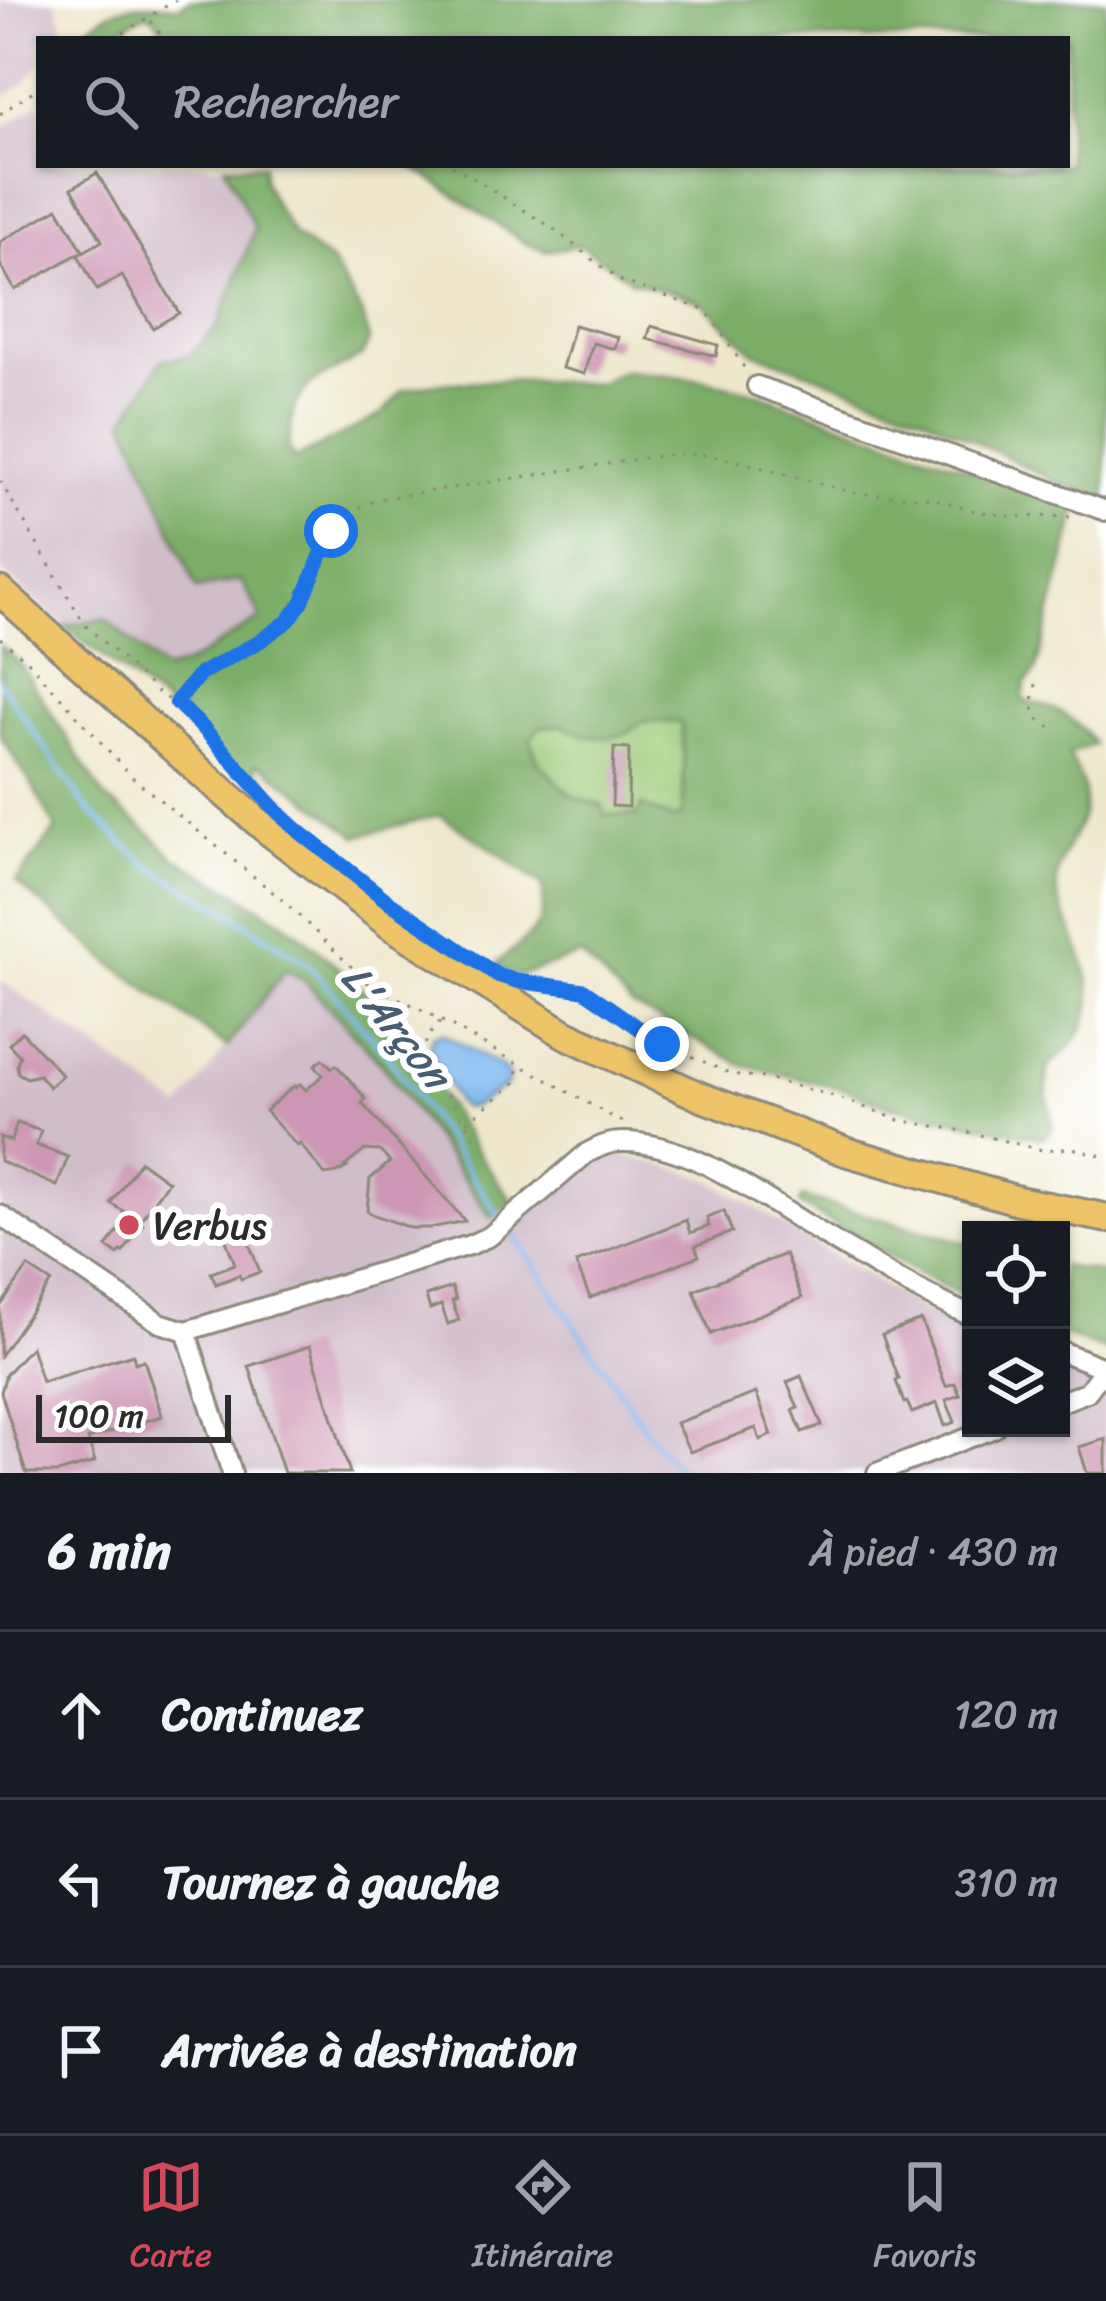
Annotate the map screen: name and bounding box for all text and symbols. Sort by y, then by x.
search box [36,36,1070,168]
text: Rechercher [174,62,398,142]
icon: search [78,69,144,135]
route start [304,504,358,558]
water label: L'Arçon [322,946,473,1109]
route end [635,1017,689,1071]
place label: Verbus [153,1191,267,1260]
marker: Verbus [116,1212,142,1238]
map controls [962,1221,1070,1437]
button: locate [962,1221,1070,1329]
button: layers [962,1329,1070,1437]
text: 100 m [54,1387,144,1445]
scale bar [36,1389,231,1442]
text: 6 min [48,1506,171,1596]
text: À pied · 430 m [809,1517,1058,1586]
text: Continuez [162,1675,362,1755]
text: 120 m [954,1680,1058,1749]
icon: ahead [48,1682,114,1748]
text: Tournez à gauche [162,1843,499,1923]
text: 310 m [955,1848,1058,1917]
icon: left [48,1850,114,1916]
text: Arrivée à destination [162,2011,577,2091]
icon: arrive [48,2018,114,2084]
tab: Carte [130,2154,212,2284]
tab: Itinéraire [472,2154,613,2284]
tab: Favoris [873,2154,976,2284]

